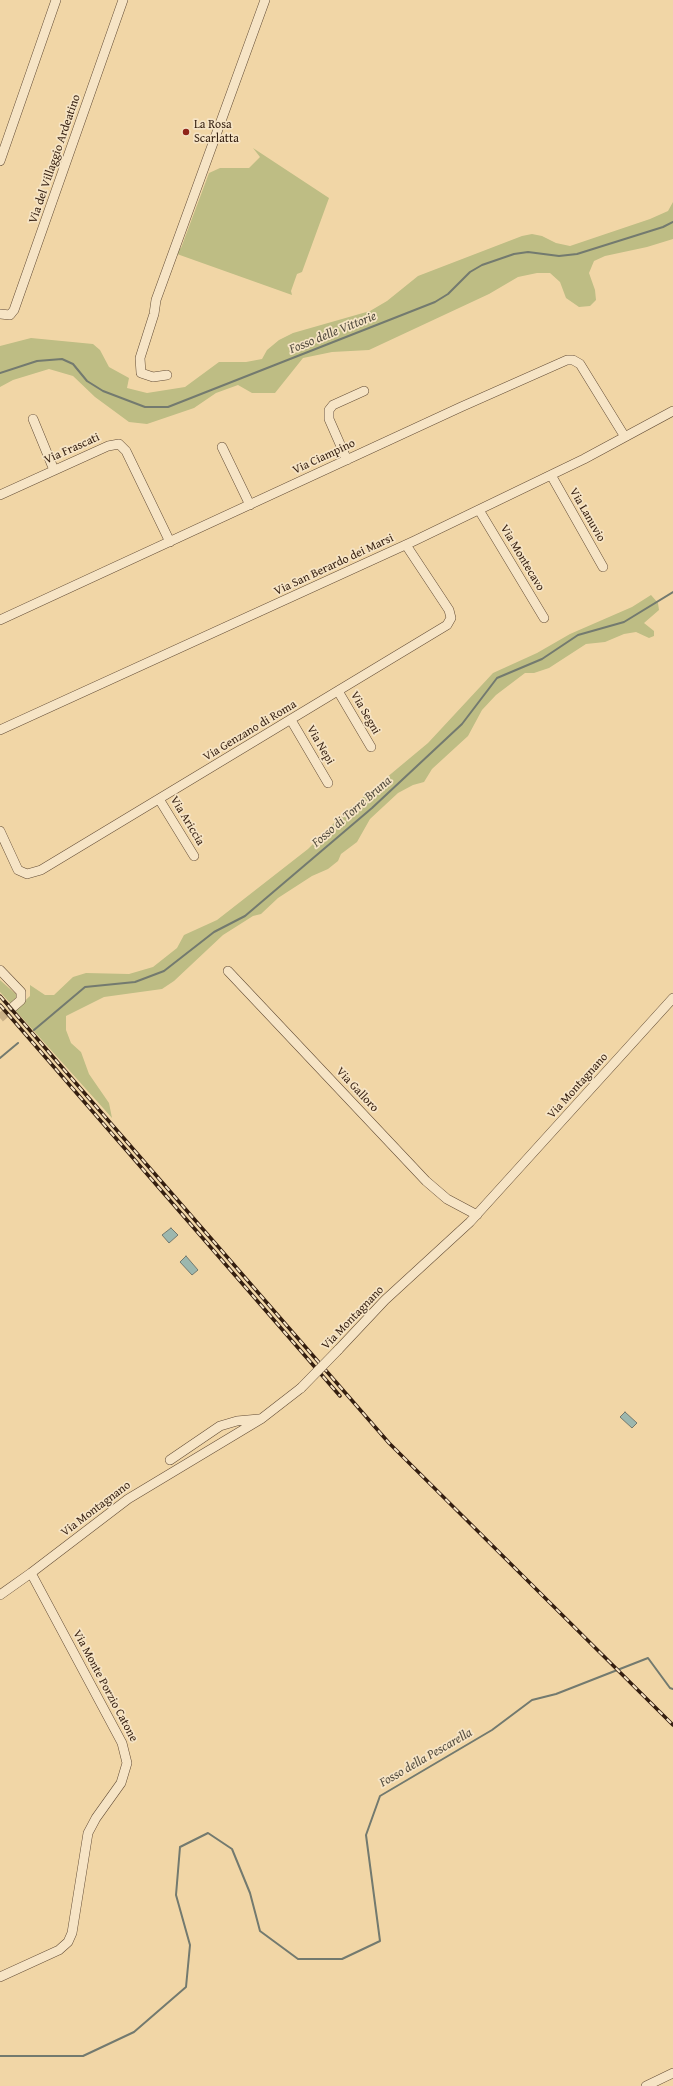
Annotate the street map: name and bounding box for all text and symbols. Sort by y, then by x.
street label: Via del Villaggio Ardeatino [26,93,84,225]
place label: La Rosa Scarlatta [194,118,239,146]
marker: La Rosa Scarlatta [181,127,191,137]
water label: Fosso delle Vittorie [287,308,379,358]
street label: Via Frascati [42,430,102,468]
street label: Via Ciampino [290,436,358,478]
street label: Via Lanuvio [566,486,608,544]
street label: Via Montecavo [497,522,547,594]
street label: Via San Berardo dei Marsi [272,531,396,599]
street label: Via Segni [347,689,383,737]
street label: Via Genzano di Roma [201,697,299,765]
street label: Via Nepi [303,723,337,767]
water label: Fosso di Torre Bruna [309,773,395,851]
street label: Via Ariccia [167,794,207,848]
street label: Via Montagnano [545,1050,611,1122]
street label: Via Galloro [333,1065,381,1115]
street label: Via Montagnano [319,1283,387,1353]
street label: Via Montagnano [58,1478,134,1540]
street label: Via Monte Porzio Catone [69,1628,141,1744]
water label: Fosso della Pescarella [377,1725,475,1791]

